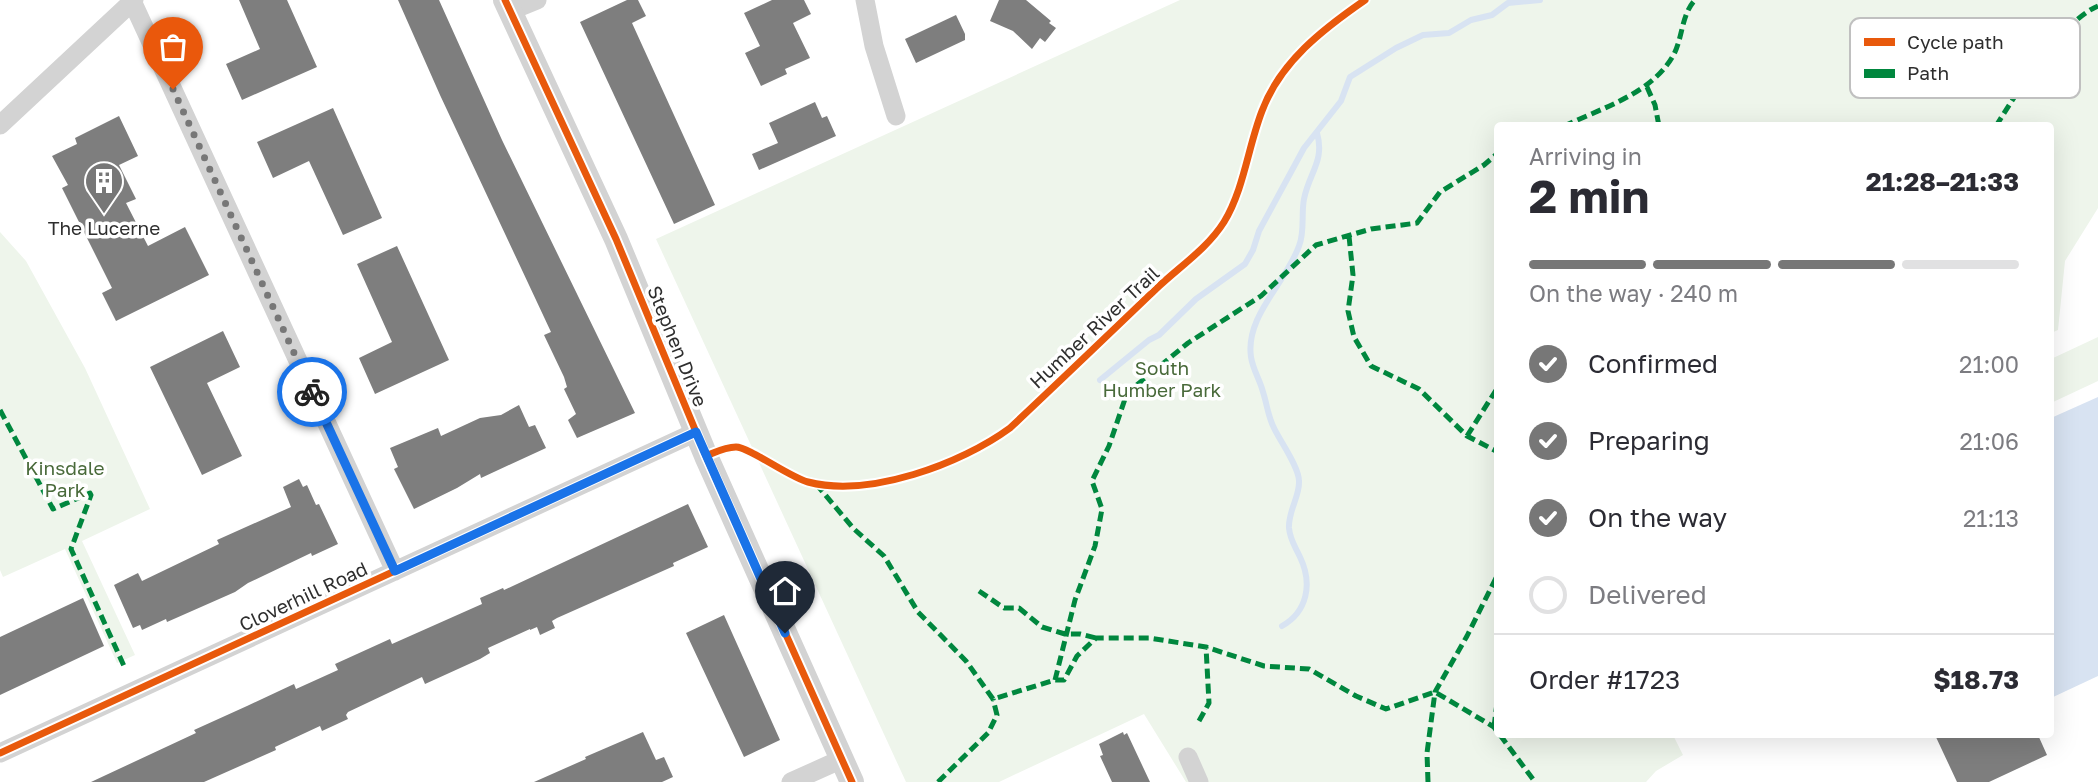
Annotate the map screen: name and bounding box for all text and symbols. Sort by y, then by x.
pin [143,17,203,89]
legend [1850,18,2080,98]
icon: bag [154,28,192,66]
text: Cycle path [1907,30,2004,53]
text: Path [1907,61,1949,84]
text: Arriving in [1529,142,1642,170]
building icon: The Lucerne [83,160,125,215]
text: 21:28–21:33 [1866,166,2019,197]
text: 2 min [1529,168,1649,223]
place label: The Lucerne [48,216,160,239]
street label: Humber River Trail [1025,261,1163,393]
text: On the way · 240 m [1529,279,1738,307]
street label: Stephen Drive [643,282,713,410]
icon: check [1529,345,1567,383]
text: Confirmed [1588,348,1718,379]
text: 21:00 [1959,350,2019,378]
park label: South Humber Park [1103,356,1222,401]
courier [277,357,347,427]
icon: bike [293,373,331,411]
icon: check [1529,422,1567,460]
text: Preparing [1588,425,1710,456]
text: 21:06 [1959,427,2019,455]
park label: Kinsdale Park [25,456,105,501]
icon: check [1529,499,1567,537]
text: On the way [1588,502,1727,533]
text: 21:13 [1963,504,2019,532]
street label: Cloverhill Road [235,556,371,636]
pin [755,561,815,633]
icon: home [766,572,804,610]
text: Delivered [1588,579,1707,610]
text: Order #1723 [1529,664,1680,695]
text: $18.73 [1933,664,2019,695]

